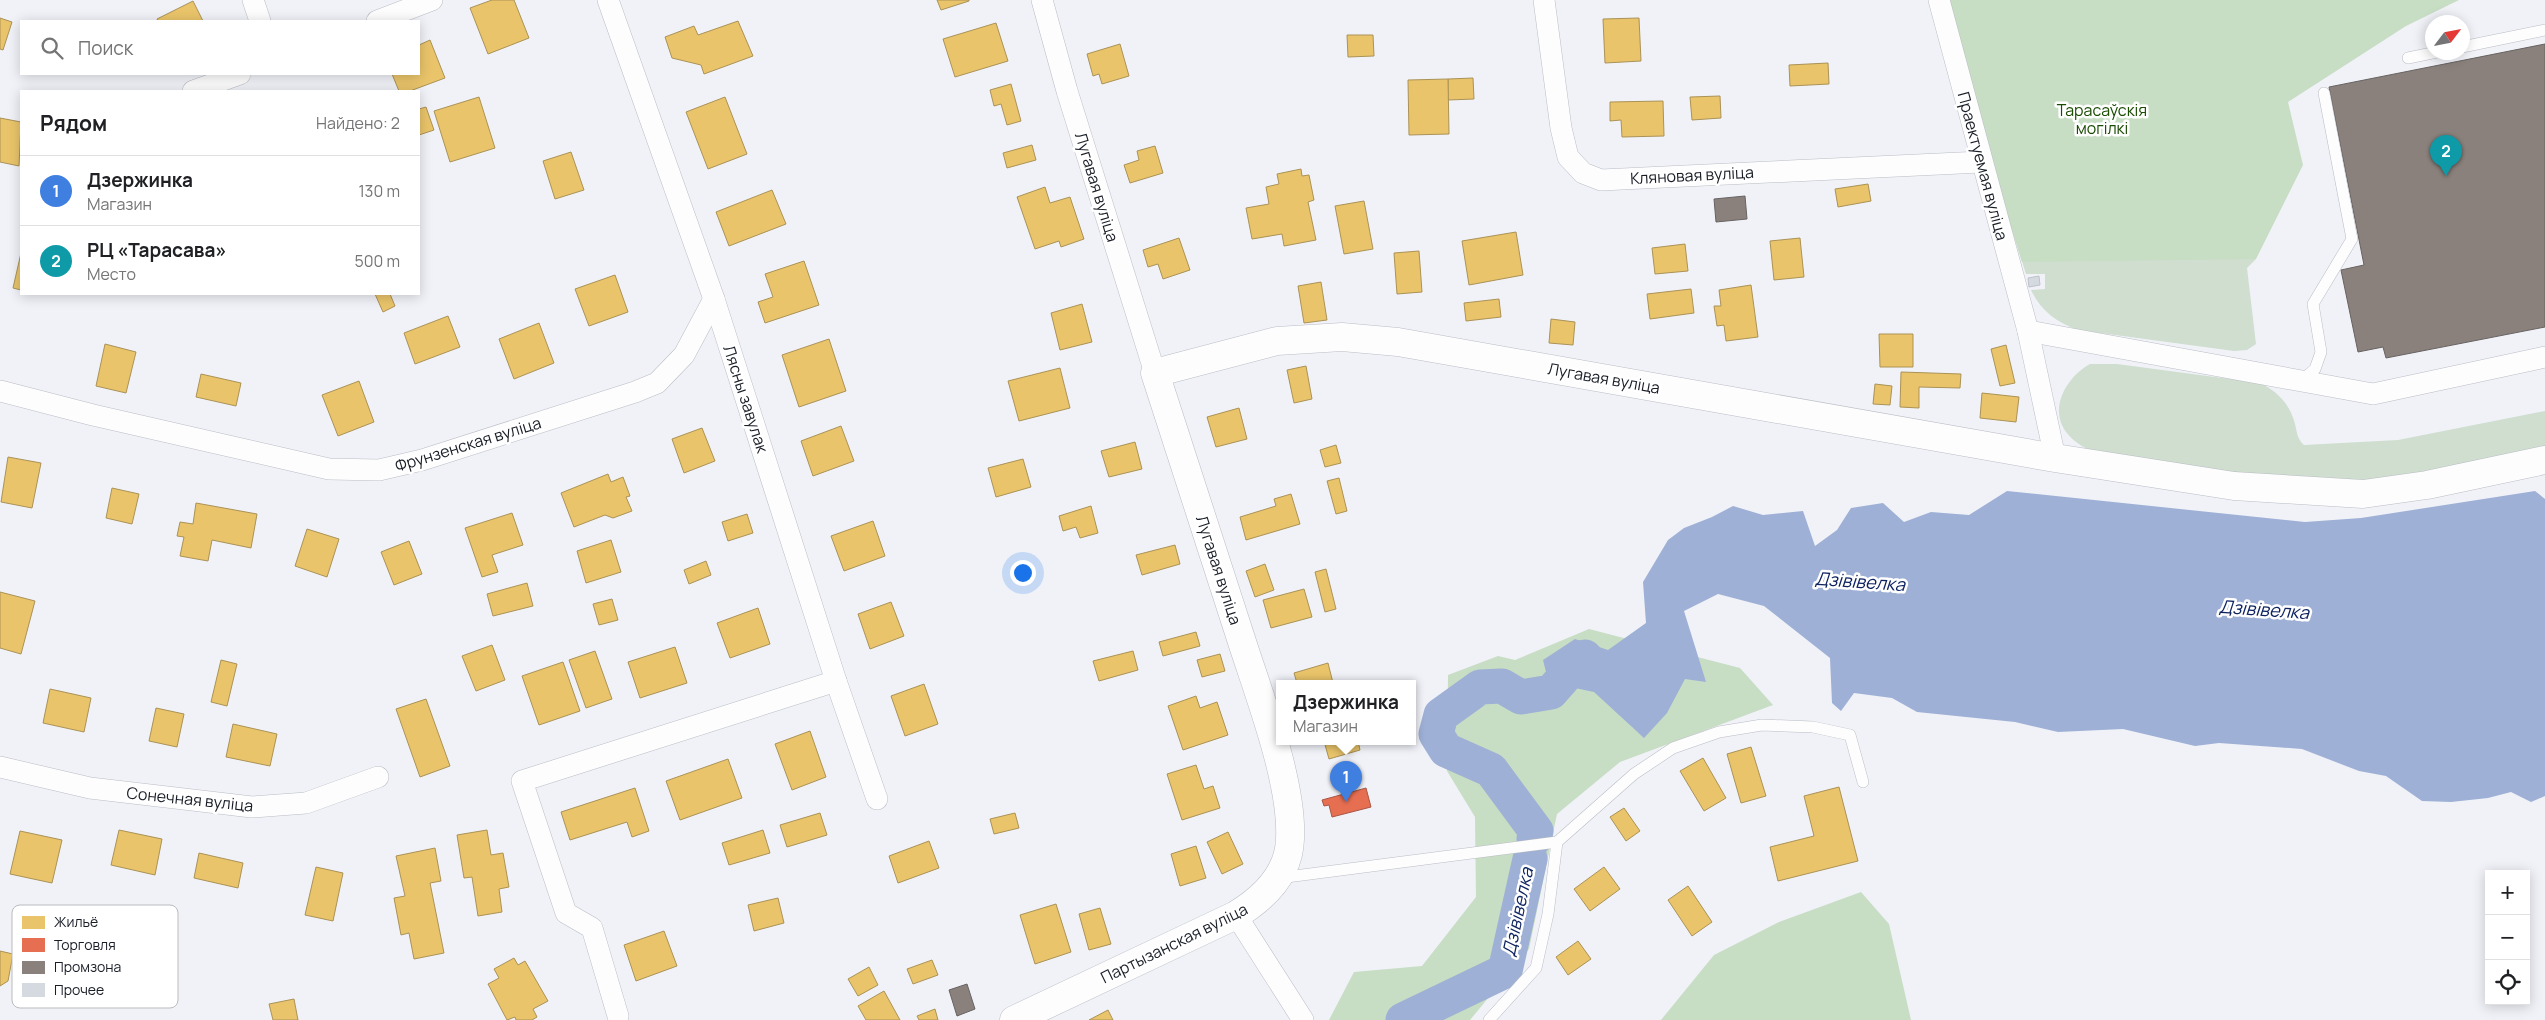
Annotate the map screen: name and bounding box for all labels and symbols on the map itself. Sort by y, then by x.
north arrow [2425,15,2470,60]
street label: Праектуемая вуліца [1953,89,2013,243]
park label: Тарасаўскія могілкі [2057,99,2147,139]
street label: Лугавая вуліца [1070,129,1124,245]
pin: 2 [2430,135,2462,176]
street label: Кляновая вуліца [1630,161,1754,189]
street label: Лясны завулак [718,342,774,457]
street label: Лугавая вуліца [1546,357,1662,399]
street label: Фрунзенская вуліца [392,411,544,477]
street label: Лугавая вуліца [1191,513,1247,627]
your location [1010,560,1036,586]
water label: Дзівівелка [1814,566,1907,596]
water label: Дзівівелка [2218,594,2311,624]
pin: 1 [1330,761,1362,802]
street label: Сонечная вуліца [126,781,254,817]
water label: Дзівівелка [1496,864,1538,958]
street label: Партызанская вуліца [1097,898,1251,988]
legend [12,905,178,1008]
text: Жильё [54,912,98,931]
text: Торговля [54,935,116,954]
text: Промзона [54,957,121,976]
text: Прочее [54,980,104,999]

